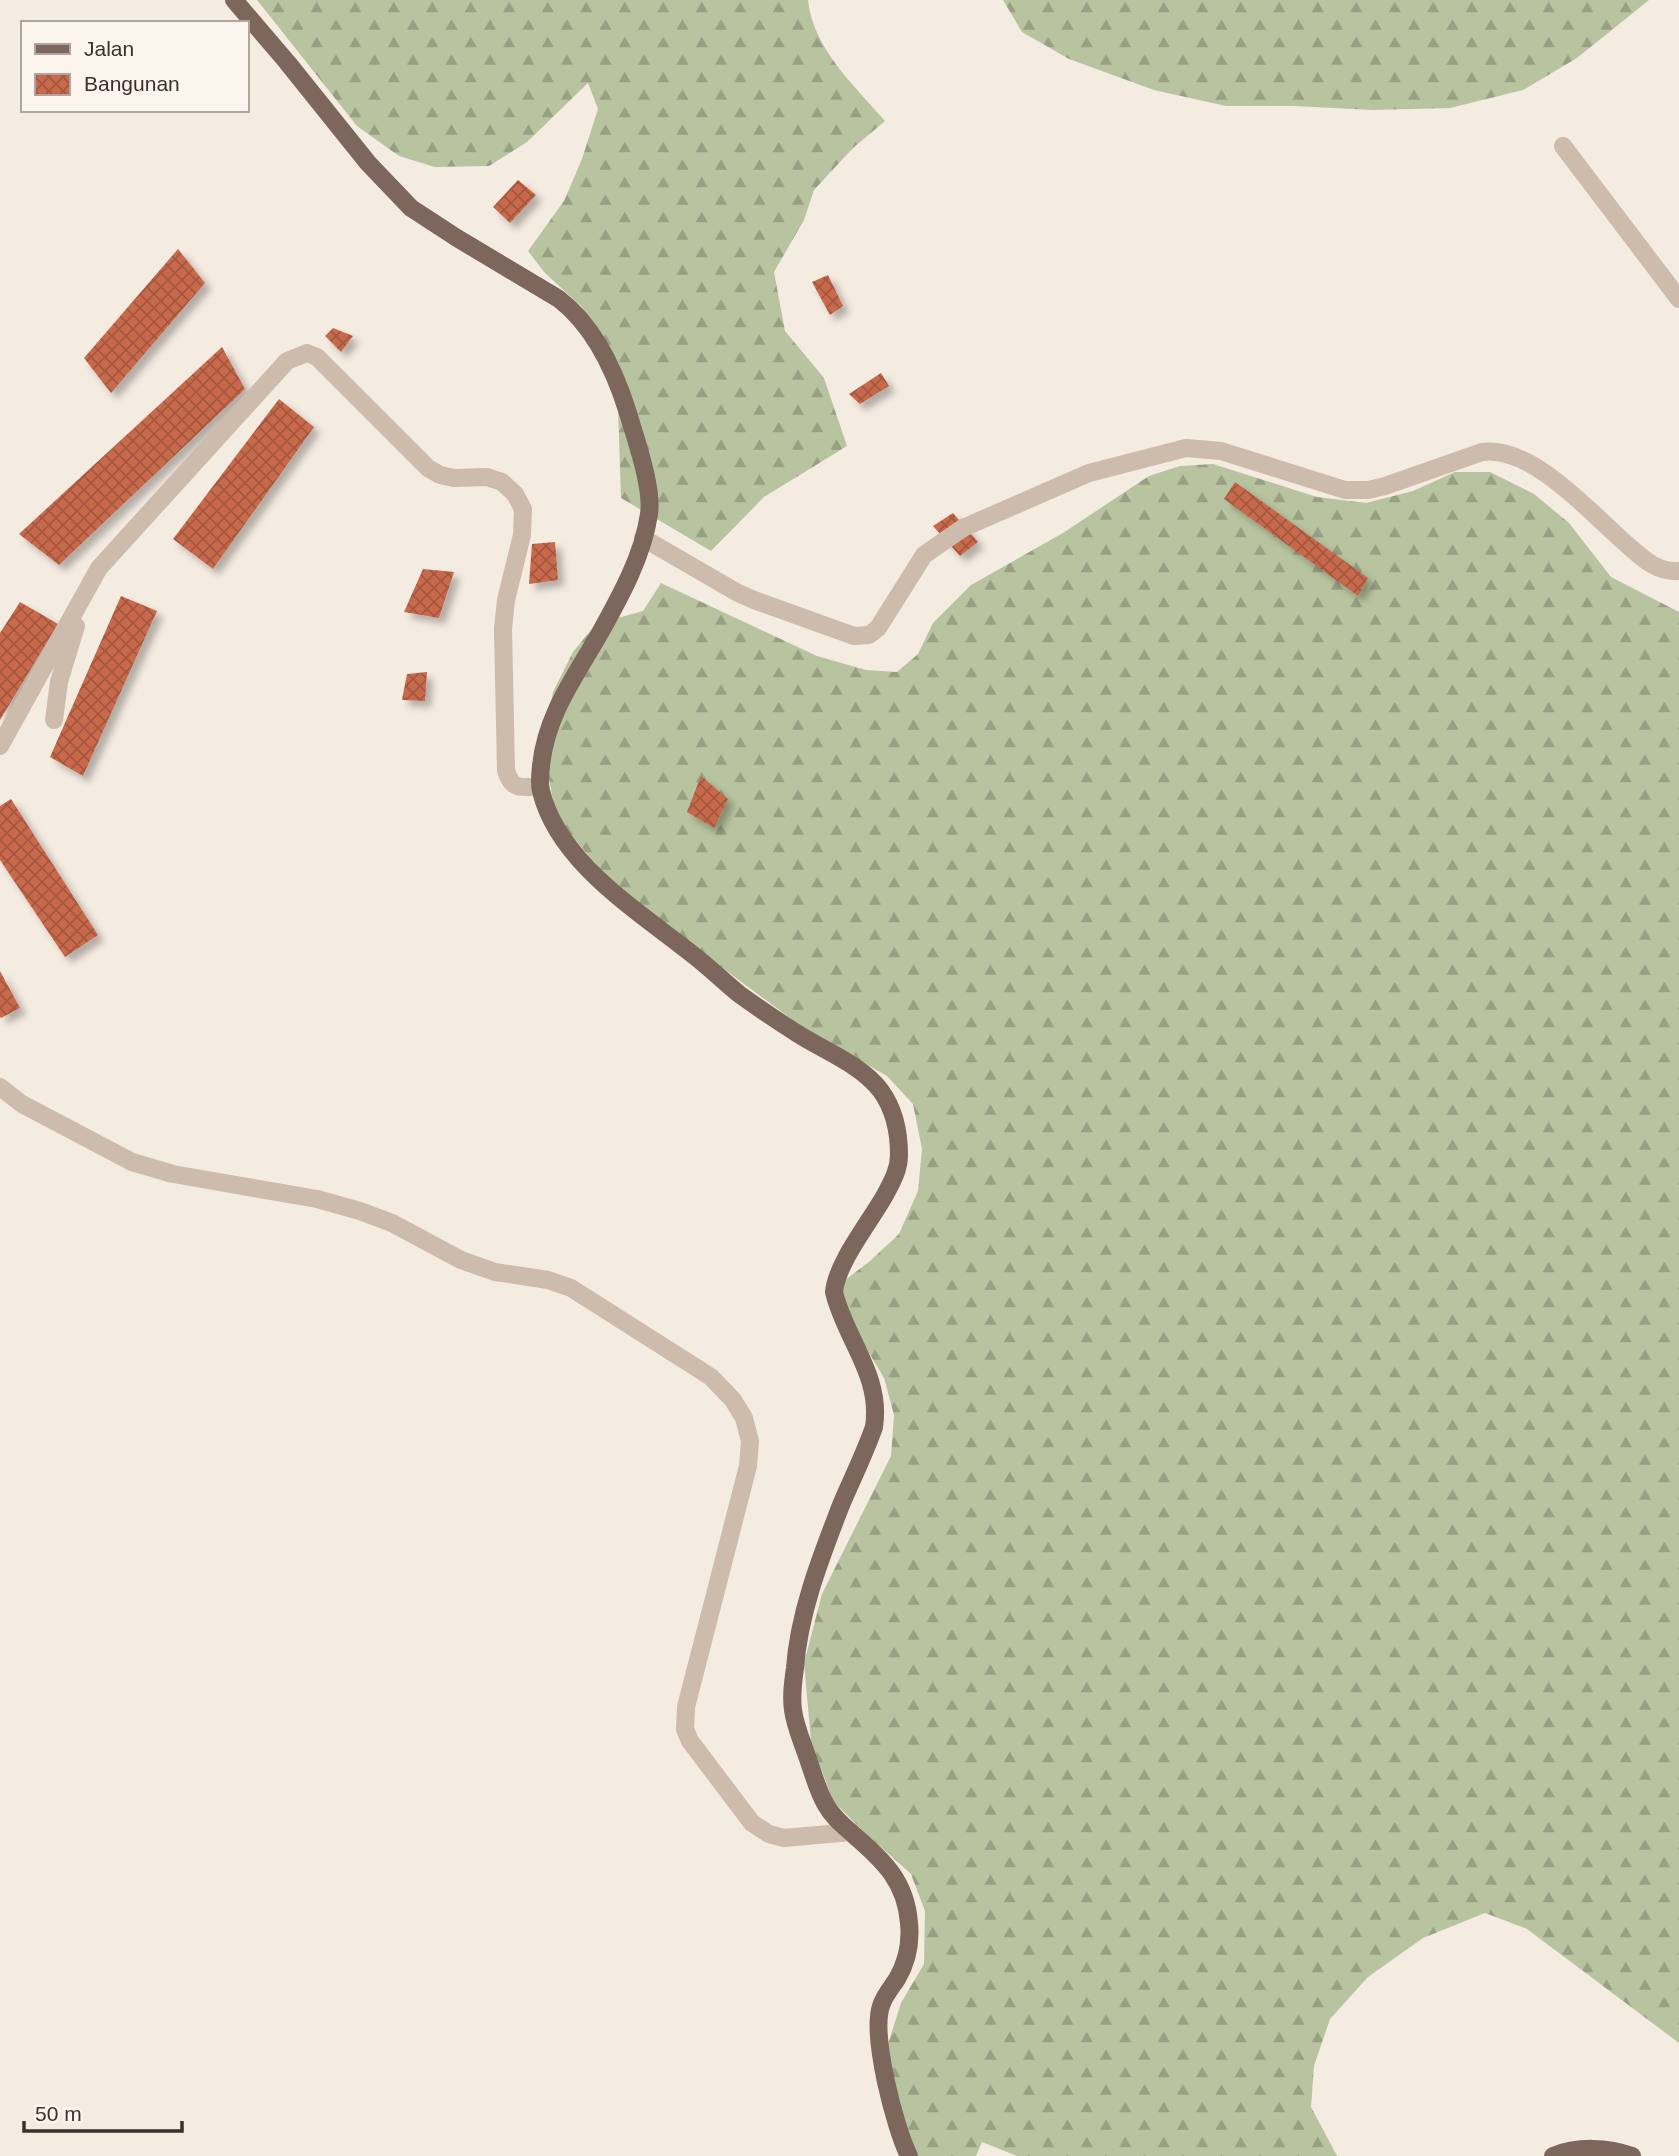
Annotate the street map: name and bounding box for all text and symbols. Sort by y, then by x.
legend [21,21,248,112]
text: Jalan [84,37,134,60]
text: Bangunan [84,72,180,95]
scale bar [24,2090,182,2134]
text: 50 m [35,2102,82,2125]

